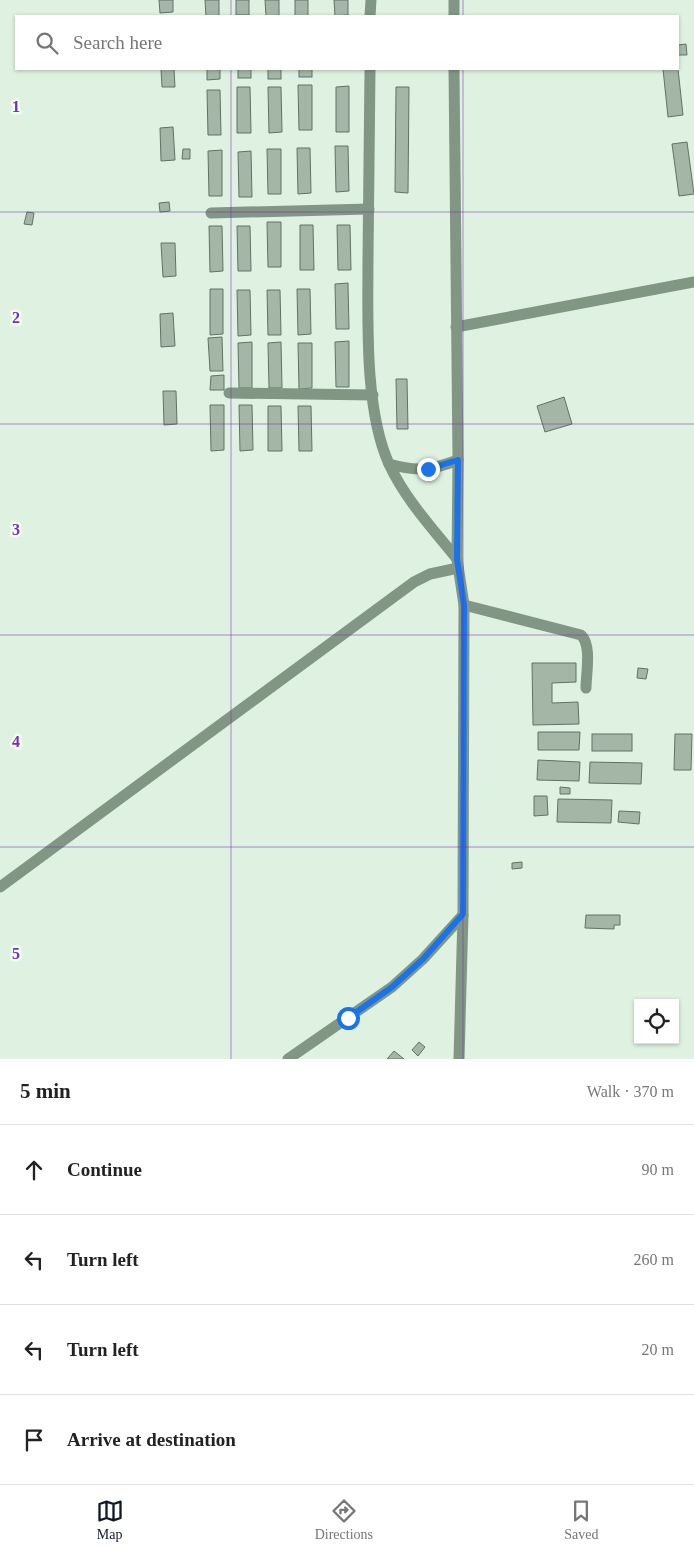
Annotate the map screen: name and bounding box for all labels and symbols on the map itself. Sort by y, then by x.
text: 1 [12,98,20,115]
text: 2 [12,309,20,326]
route end [417,458,440,481]
text: 3 [12,521,20,538]
text: 4 [12,733,20,750]
text: 5 [12,945,20,962]
route start [337,1007,360,1030]

